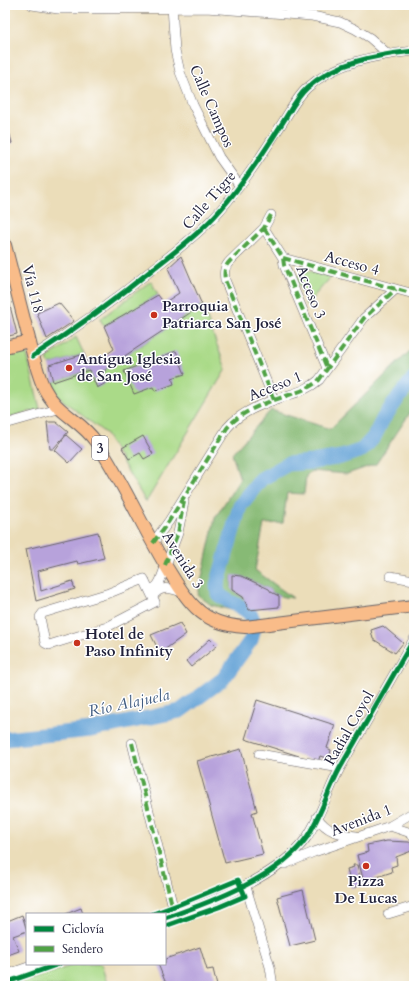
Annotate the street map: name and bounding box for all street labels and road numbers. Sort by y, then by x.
street label: Calle Campos [185,62,239,150]
street label: Calle Tigre [178,166,240,234]
street label: Acceso 4 [322,246,382,280]
street label: Acceso 3 [291,262,331,322]
street label: Vía 118 [17,263,49,315]
street label: Acceso 1 [245,366,305,406]
road number: 3 [92,436,108,460]
street label: Avenida 3 [158,528,208,592]
street label: Radial Coyol [320,687,378,769]
street label: Avenida 1 [328,799,394,841]

